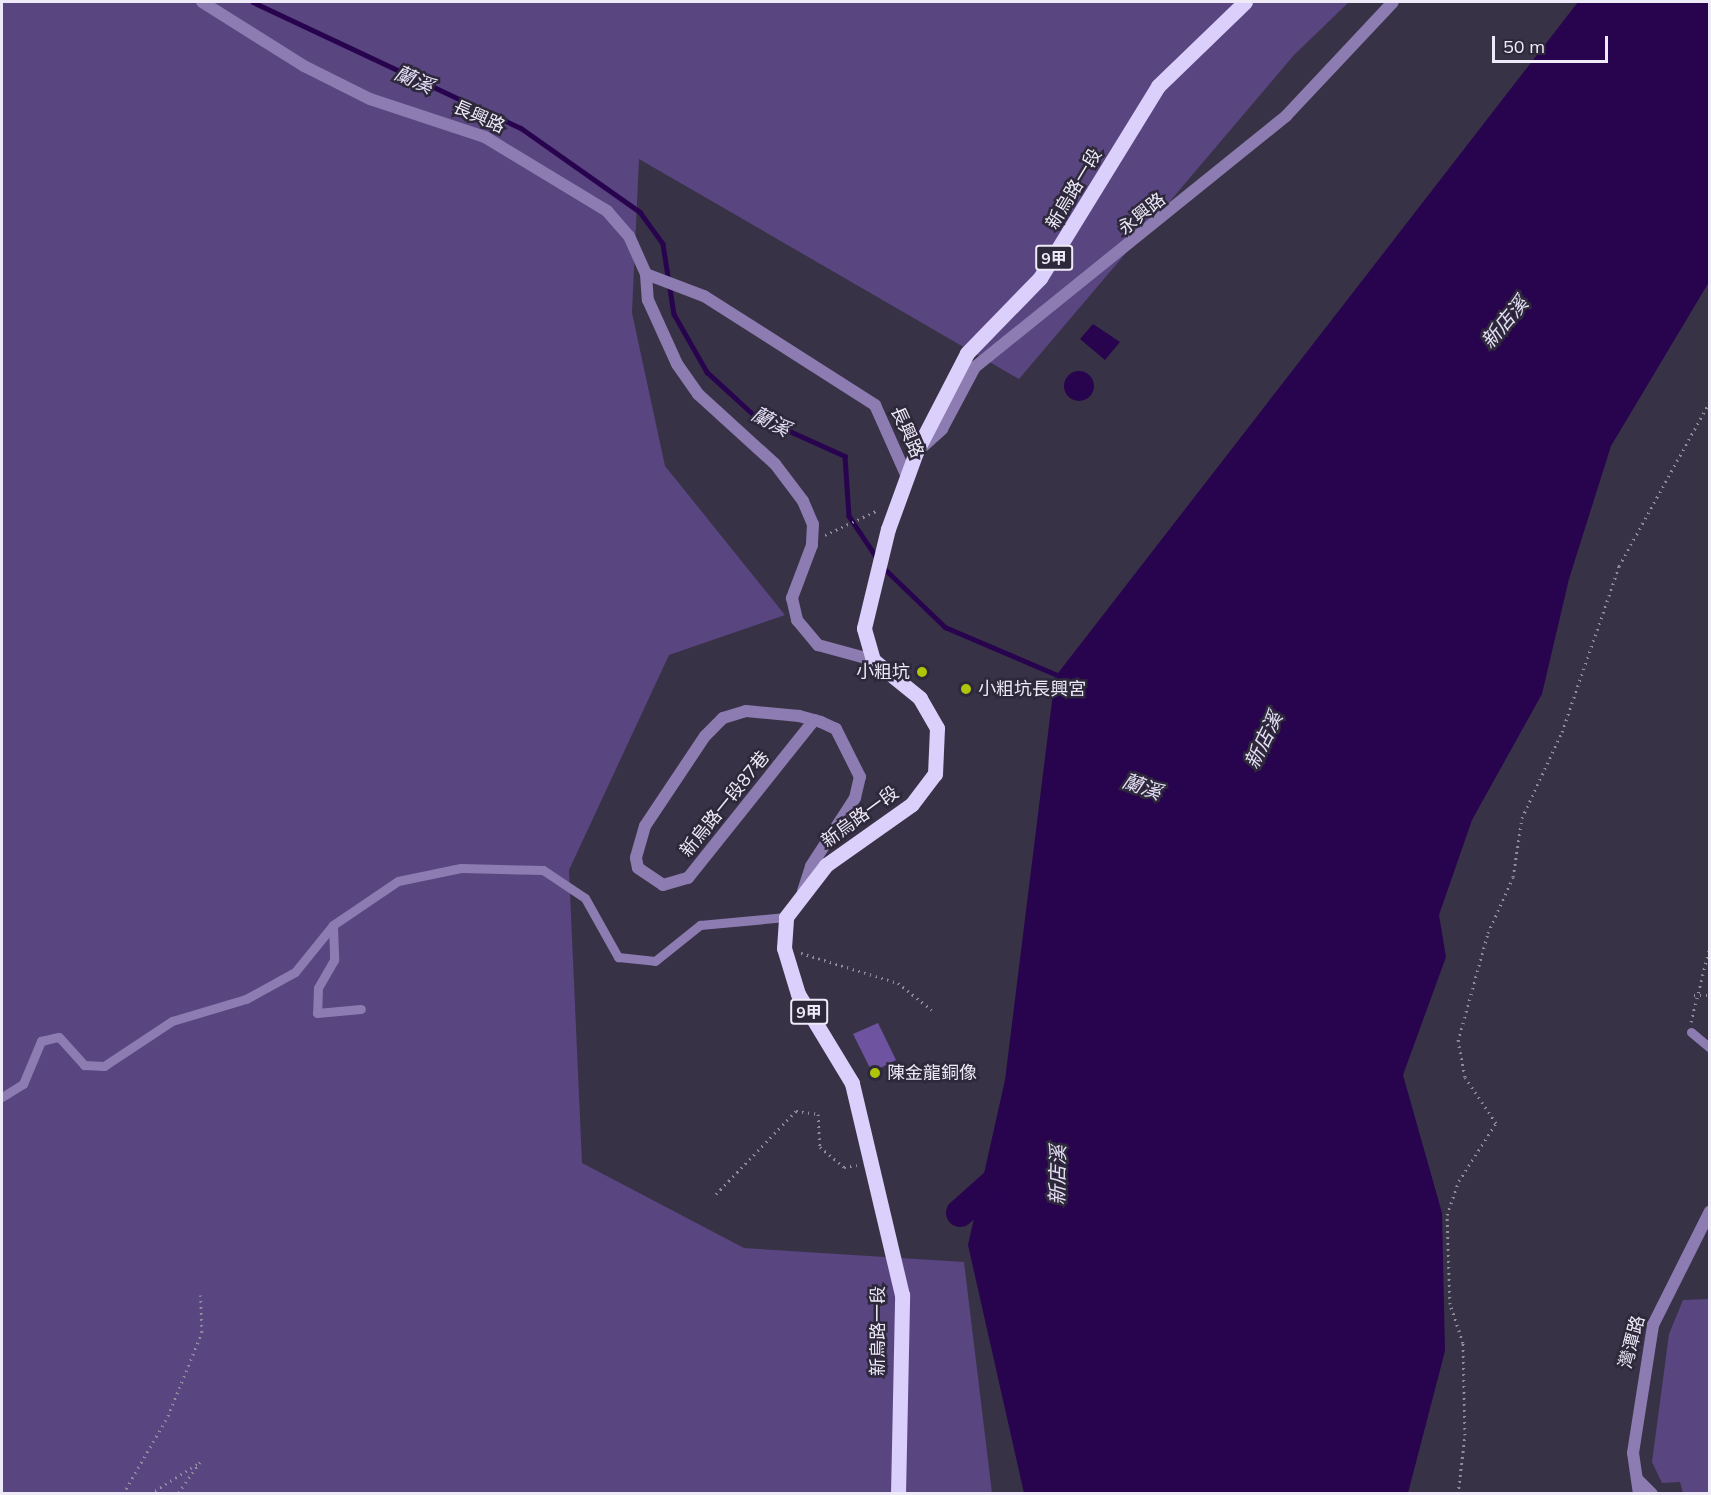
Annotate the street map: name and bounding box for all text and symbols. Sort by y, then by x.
scale bar [1495,24,1610,62]
text: 50 m [1503,35,1545,58]
water label: 蘭溪 [391,60,437,98]
street label: 長興路 [450,96,508,138]
street label: 新烏路一段 [1042,145,1106,233]
street label: 永興路 [1114,189,1170,239]
road number: 9甲 [1034,245,1074,271]
water label: 新店溪 [1476,291,1532,353]
water label: 蘭溪 [748,401,794,441]
street label: 長興路 [886,403,928,461]
place label: 小粗坑 [856,661,910,683]
marker: 小粗坑 [915,665,929,679]
place label: 小粗坑長興宮 [978,678,1086,700]
marker: 小粗坑長興宮 [959,682,973,696]
water label: 新店溪 [1239,708,1287,772]
street label: 新烏路一段87巷 [676,747,774,861]
water label: 蘭溪 [1119,768,1165,804]
street label: 新烏路一段 [817,782,903,852]
road number: 9甲 [790,999,828,1025]
place label: 陳金龍銅像 [887,1062,977,1084]
marker: 陳金龍銅像 [868,1066,882,1080]
water label: 新店溪 [1044,1145,1070,1205]
street label: 新烏路一段 [867,1286,889,1376]
street label: 灣潭路 [1615,1313,1649,1371]

